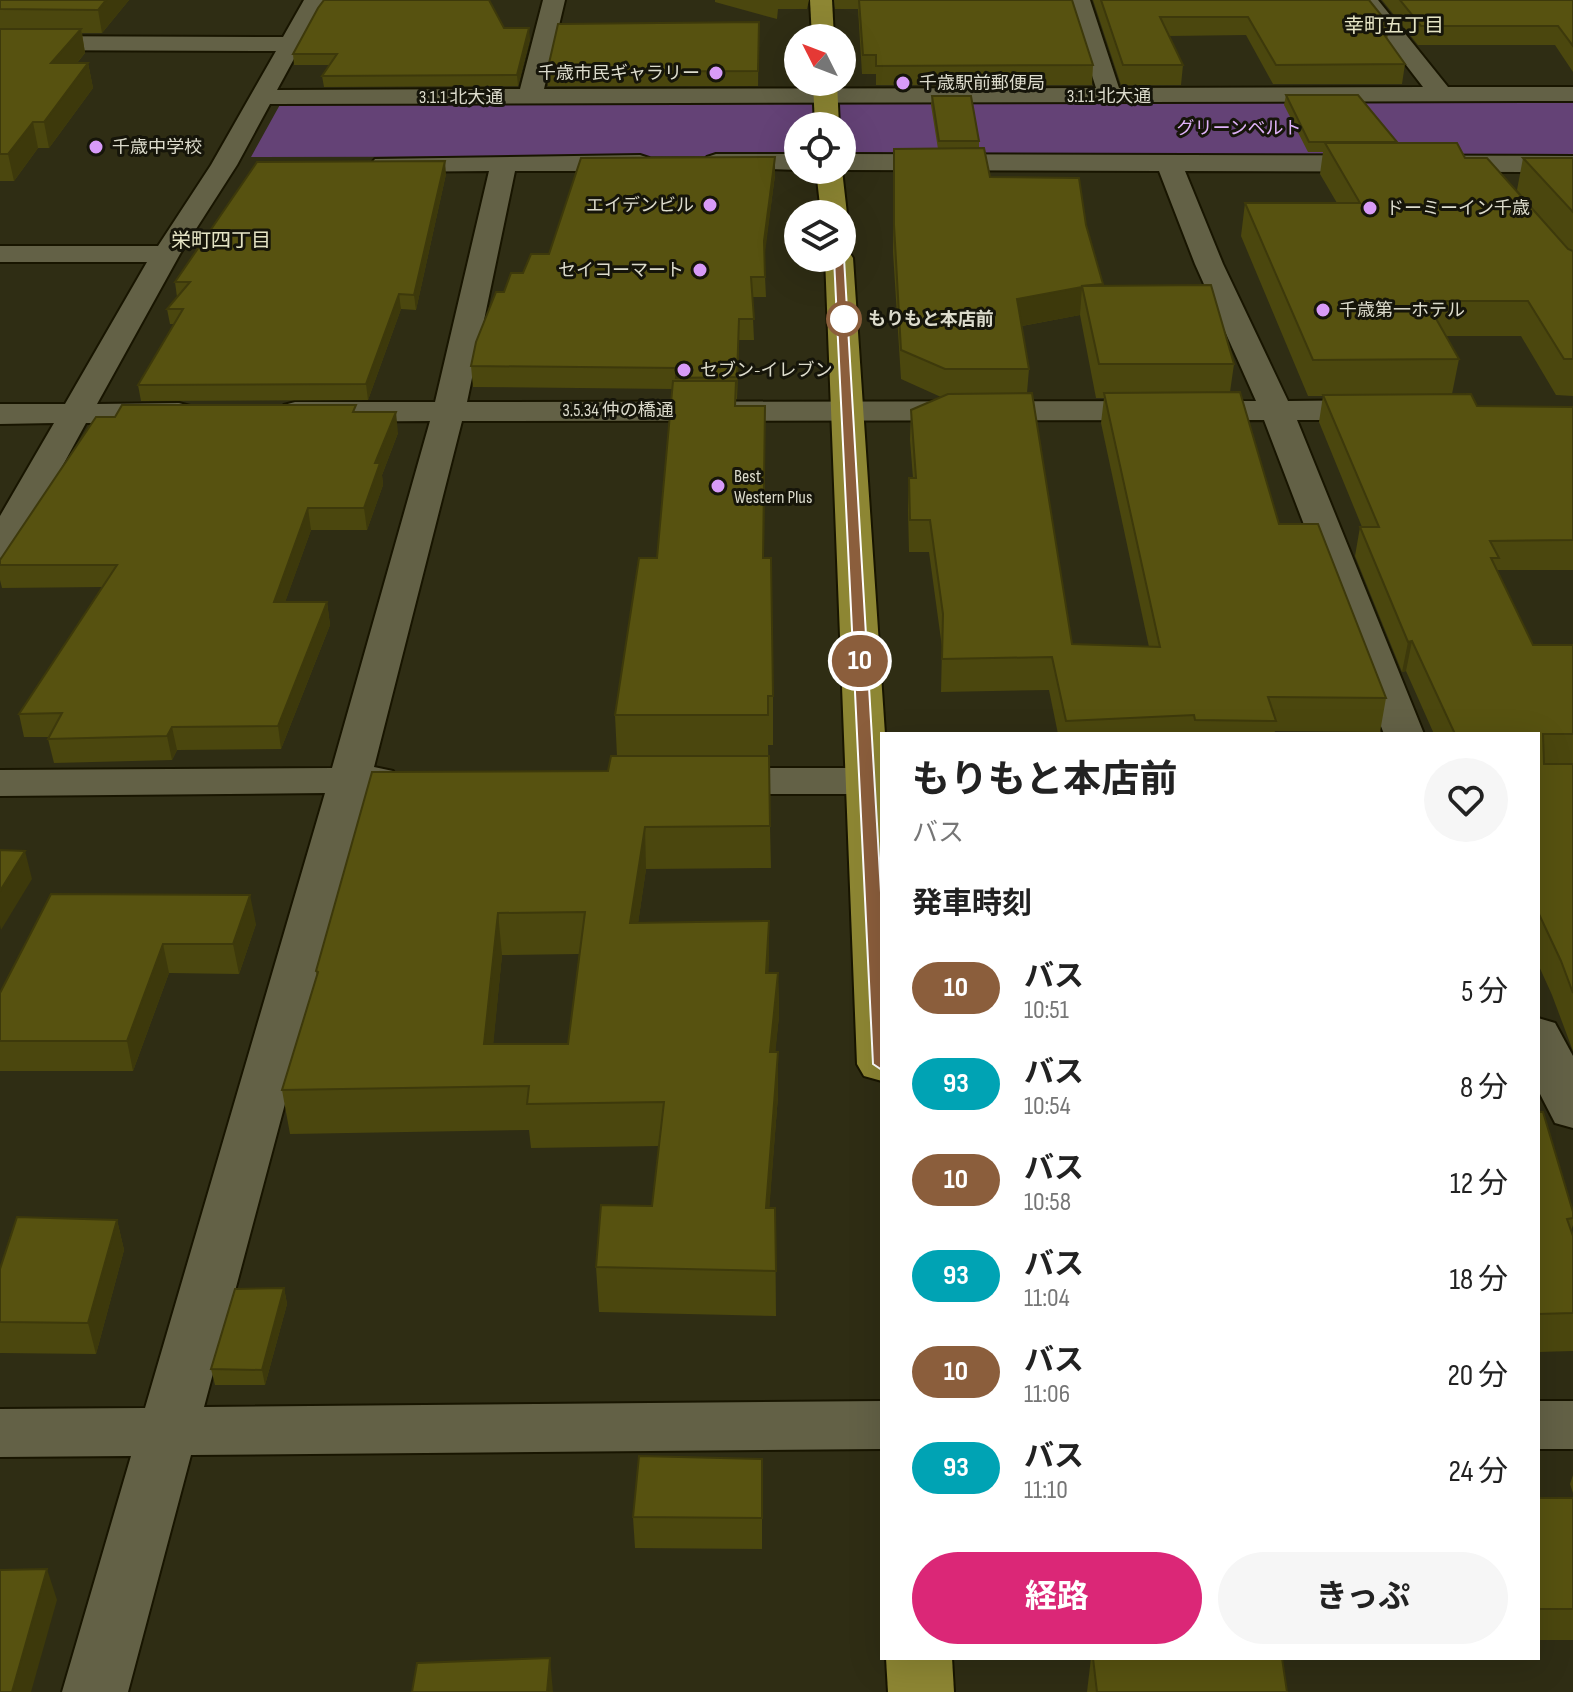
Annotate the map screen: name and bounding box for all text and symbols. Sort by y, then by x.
district label: 幸町五丁目 [1344,14,1444,38]
north arrow [784,24,856,96]
map controls [784,24,856,272]
place label: 千歳市民ギャラリー [538,63,700,84]
marker: 千歳市民ギャラリー [707,64,725,82]
place label: 千歳駅前郵便局 [919,73,1045,94]
marker: 千歳駅前郵便局 [894,74,912,92]
street label: 3.1.1 北大通 [1067,86,1151,107]
street label: 3.1.1 北大通 [419,87,503,108]
button: locate [784,112,856,184]
park label: グリーンベルト [1176,118,1302,139]
place label: 千歳中学校 [112,137,202,158]
marker: 千歳中学校 [87,138,105,156]
place label: エイデンビル [586,195,694,216]
marker: エイデンビル [701,196,719,214]
place label: ドーミーイン千歳 [1386,198,1530,219]
marker: ドーミーイン千歳 [1361,199,1379,217]
button: layers [784,200,856,272]
district label: 栄町四丁目 [171,229,271,253]
place label: セイコーマート [558,260,684,281]
marker: セイコーマート [691,261,709,279]
place label: 千歳第一ホテル [1339,300,1465,321]
marker: 千歳第一ホテル [1314,301,1332,319]
marker: もりもと本店前 [827,302,861,336]
place label: もりもと本店前 [868,309,994,330]
place label: セブン-イレブン [700,360,833,381]
marker: セブン-イレブン [675,361,693,379]
street label: 3.5.34 仲の橋通 [562,400,674,421]
place label: Best Western Plus [734,466,812,508]
marker: Best Western Plus [709,477,727,495]
line badge: 10 [824,635,896,687]
text: 10 [848,644,872,677]
text: もりもと本店前 [912,758,1177,803]
button: heart [1424,758,1508,842]
text: バス [912,818,964,849]
text: 発車時刻 [912,886,1032,922]
text: バス [1024,959,1084,995]
text: 10 [944,971,968,1004]
text: 5 分 [1461,974,1508,1010]
text: 10:51 [1024,995,1069,1026]
text: バス [1024,1055,1084,1091]
text: 93 [943,1067,969,1100]
text: 8 分 [1460,1070,1508,1106]
text: 10:54 [1024,1091,1071,1122]
text: バス [1024,1151,1084,1187]
text: 10 [944,1163,968,1196]
text: 12 分 [1450,1166,1508,1202]
text: 10:58 [1024,1187,1071,1218]
text: バス [1024,1247,1084,1283]
text: 93 [943,1259,969,1292]
text: 18 分 [1450,1262,1508,1298]
text: 11:04 [1024,1283,1070,1314]
text: バス [1024,1343,1084,1379]
text: 10 [944,1355,968,1388]
text: 20 分 [1447,1358,1508,1394]
text: 11:06 [1024,1379,1070,1410]
text: バス [1024,1439,1084,1475]
text: 93 [943,1451,969,1484]
text: 24 分 [1449,1454,1508,1490]
text: 11:10 [1024,1475,1068,1506]
button: 経路 [912,1552,1202,1644]
button: きっぷ [1218,1552,1508,1644]

